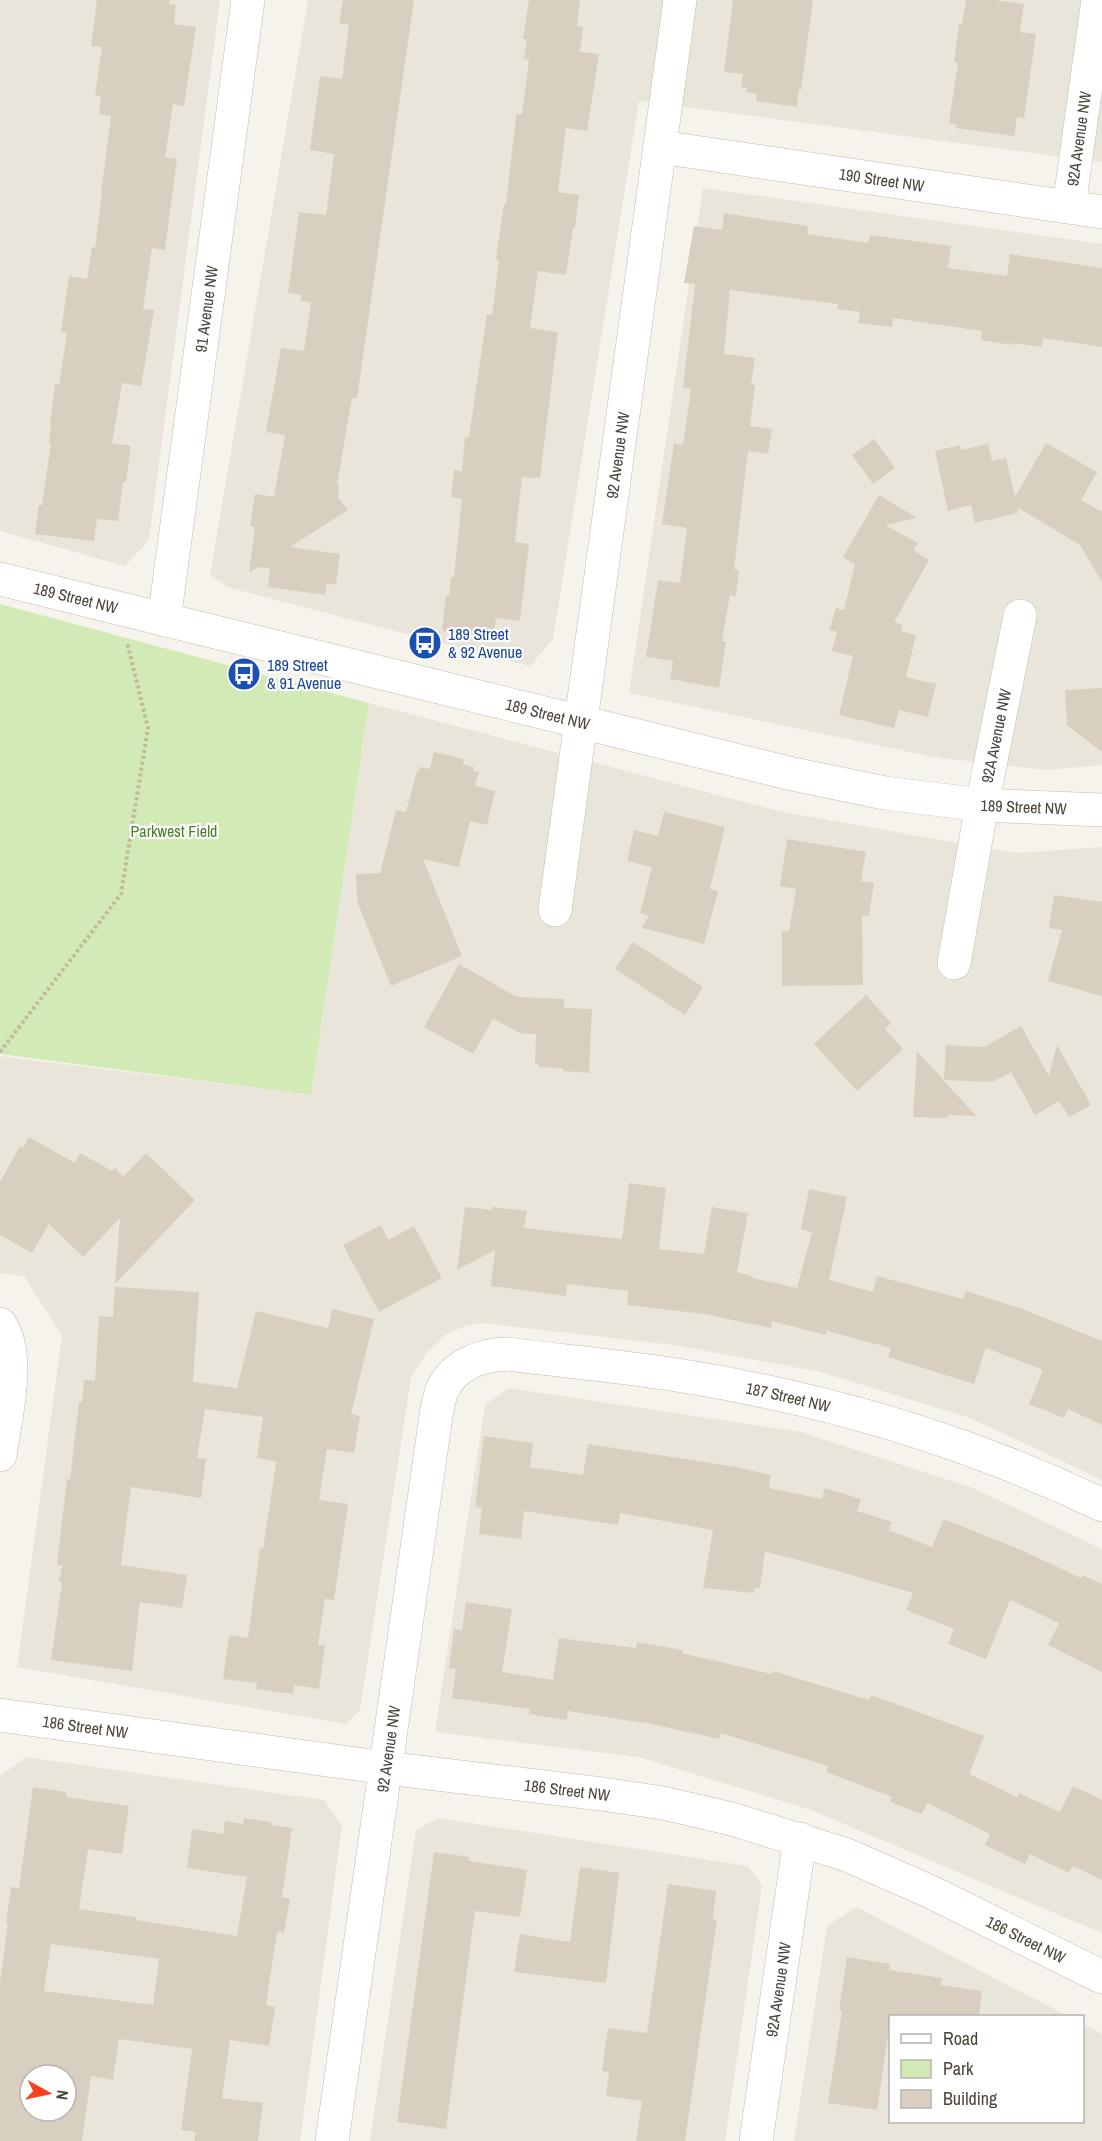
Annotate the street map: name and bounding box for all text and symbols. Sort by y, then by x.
street label: 92A Avenue NW [1061,89,1096,187]
street label: 190 Street NW [837,162,926,197]
street label: 91 Avenue NW [189,263,223,354]
street label: 92 Avenue NW [601,410,634,500]
street label: 189 Street NW [31,577,121,619]
place label: 189 Street & 92 Avenue [448,623,522,663]
bus stop icon: 189 Street & 92 Avenue [407,625,443,661]
place label: 189 Street & 91 Avenue [267,654,341,694]
bus stop icon: 189 Street & 91 Avenue [226,656,262,692]
street label: 92A Avenue NW [976,686,1016,785]
street label: 189 Street NW [503,693,593,735]
street label: 189 Street NW [980,794,1068,820]
park label: Parkwest Field [131,820,217,842]
street label: 187 Street NW [744,1377,833,1417]
street label: 92 Avenue NW [371,1704,405,1794]
street label: 186 Street NW [41,1710,130,1744]
street label: 186 Street NW [523,1774,612,1806]
street label: 186 Street NW [982,1910,1070,1968]
street label: 92A Avenue NW [760,1940,796,2038]
legend [889,2015,1084,2123]
text: Road [943,2026,978,2051]
text: Park [943,2056,974,2081]
north arrow [18,2063,78,2123]
text: Building [943,2086,998,2111]
text: N [51,2089,74,2101]

